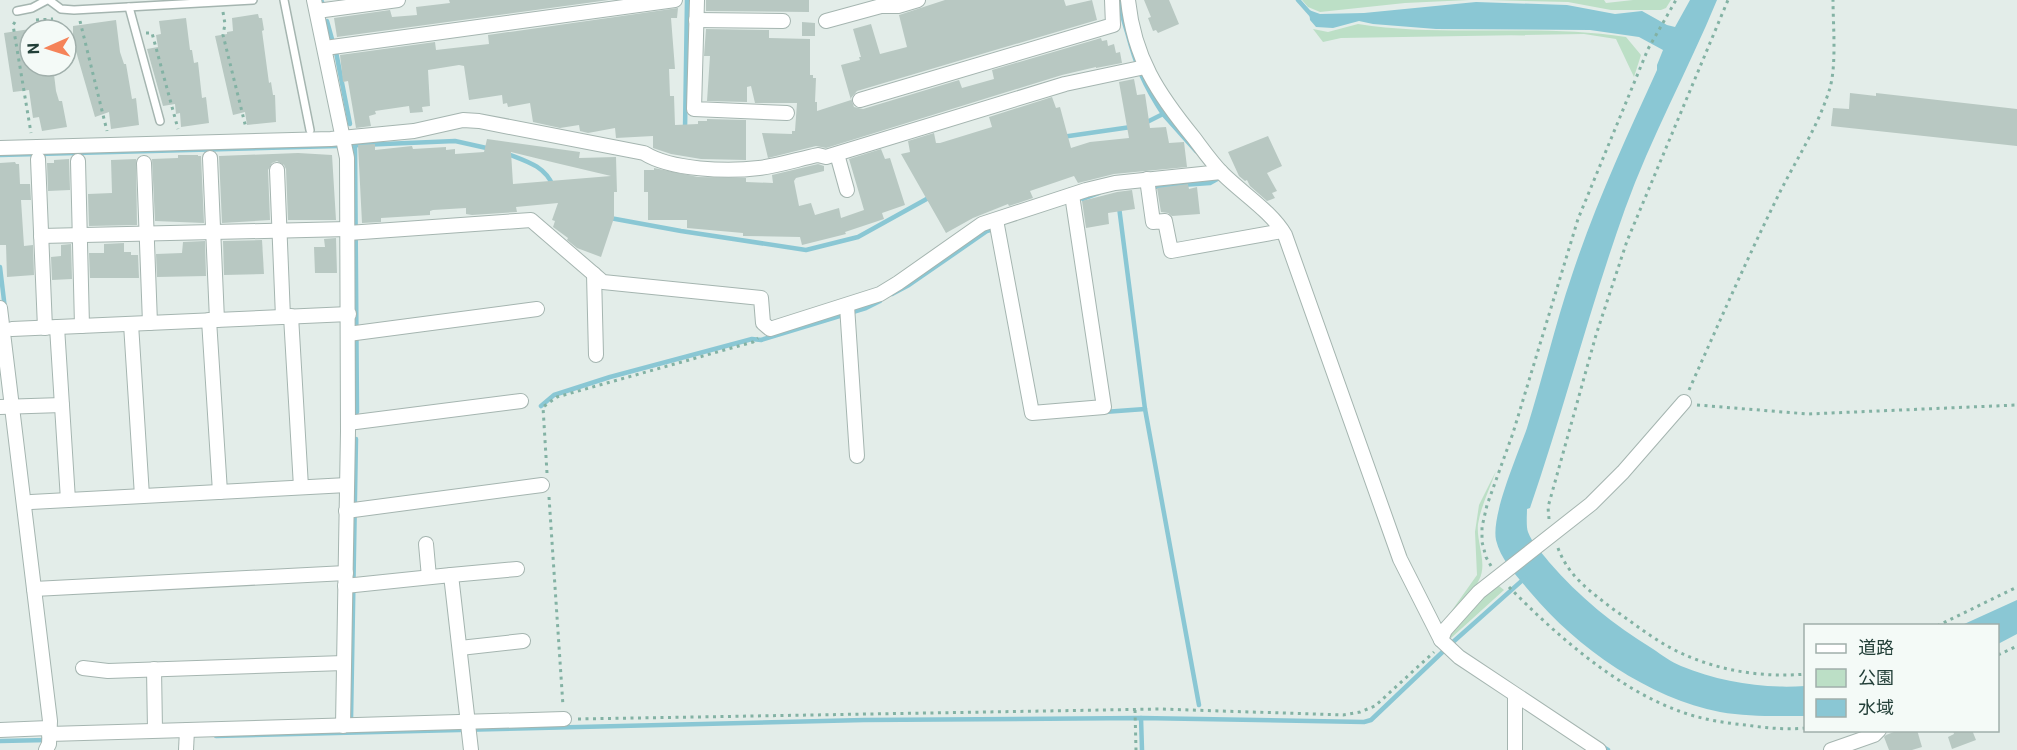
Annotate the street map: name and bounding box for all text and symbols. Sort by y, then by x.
north arrow [18,18,78,78]
text: N [24,43,43,55]
legend [1804,624,1999,732]
text: 道路 [1858,637,1894,658]
text: 公園 [1858,667,1894,688]
text: 水域 [1858,697,1894,718]

